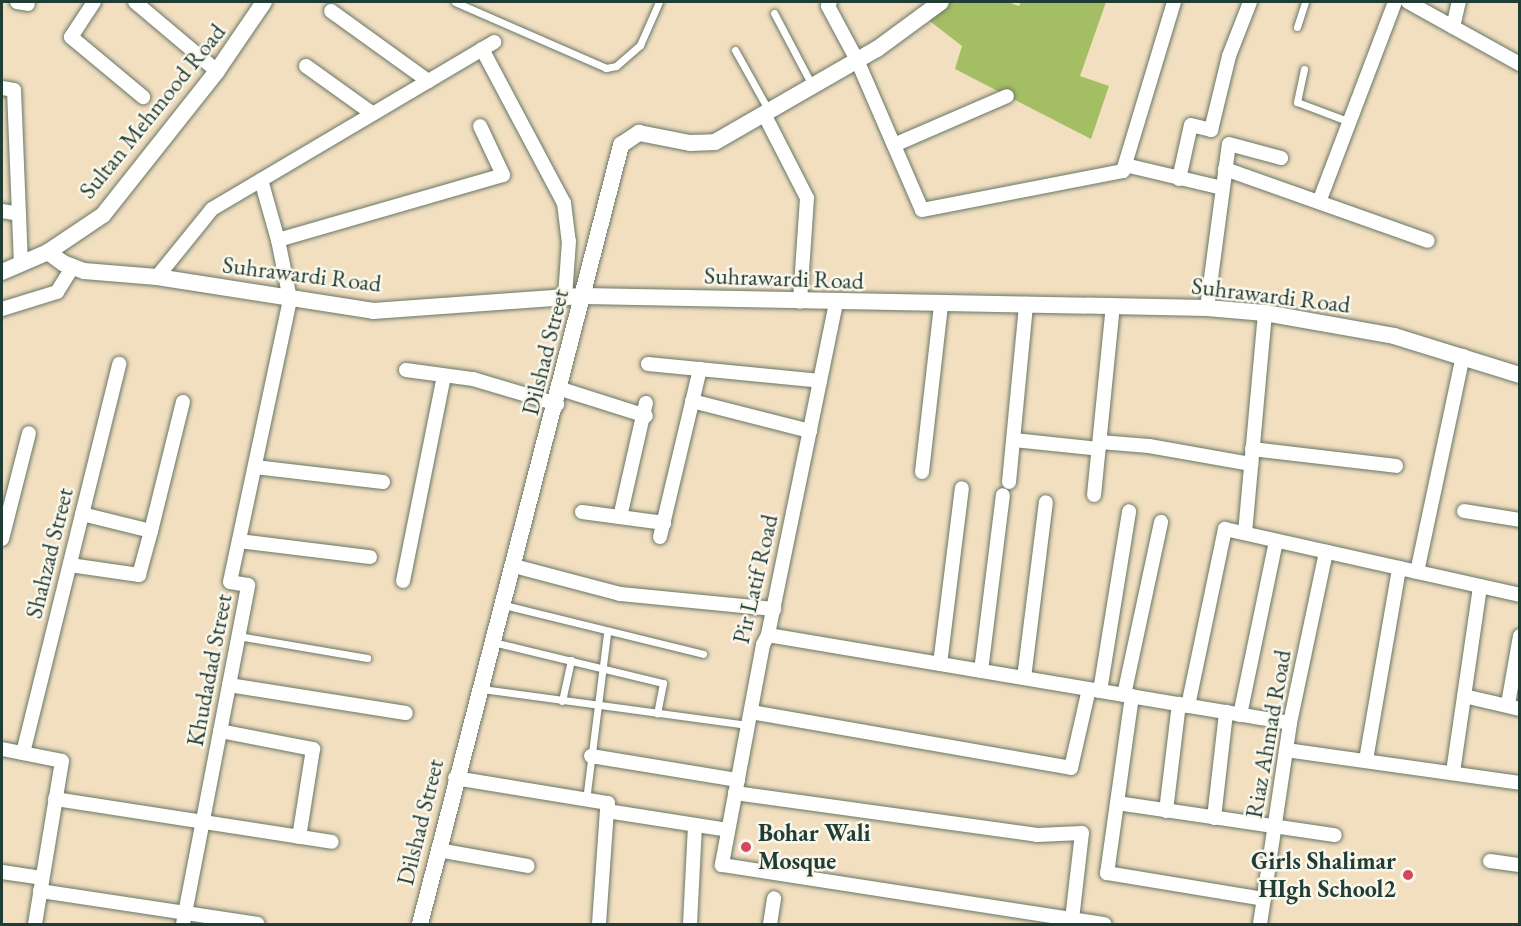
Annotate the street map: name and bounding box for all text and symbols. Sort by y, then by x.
street label: Sultan Mehmood Road [73,18,231,204]
street label: Suhrawardi Road [221,250,383,298]
street label: Suhrawardi Road [704,261,864,295]
street label: Suhrawardi Road [1190,271,1352,319]
street label: Dilshad Street [515,286,575,418]
street label: Shahzad Street [19,485,79,621]
street label: Pir Latif Road [726,512,784,646]
street label: Khudadad Street [180,591,238,749]
street label: Riaz Ahmad Road [1239,648,1297,820]
street label: Dilshad Street [390,756,450,888]
place label: Bohar Wali Mosque [758,819,871,875]
marker: Bohar Wali Mosque [739,840,753,854]
place label: Girls Shalimar HIgh School2 [1251,847,1396,903]
marker: Girls Shalimar HIgh School2 [1401,868,1415,882]

